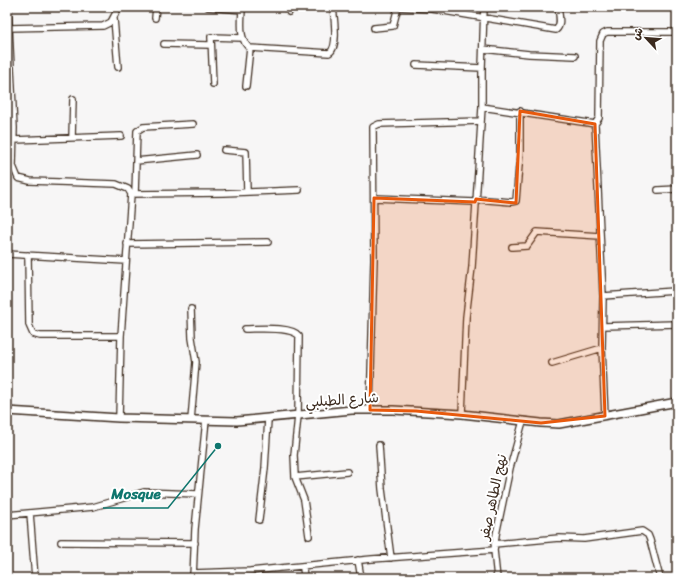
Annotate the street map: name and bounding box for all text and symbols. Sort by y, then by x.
north arrow [626,18,666,58]
text: ش [626,24,649,43]
street label: شارع الطبلبي [305,385,379,415]
street label: نهج الطاهر صفر [471,452,514,543]
callout: Mosque [103,481,168,508]
text: Mosque [110,481,161,507]

